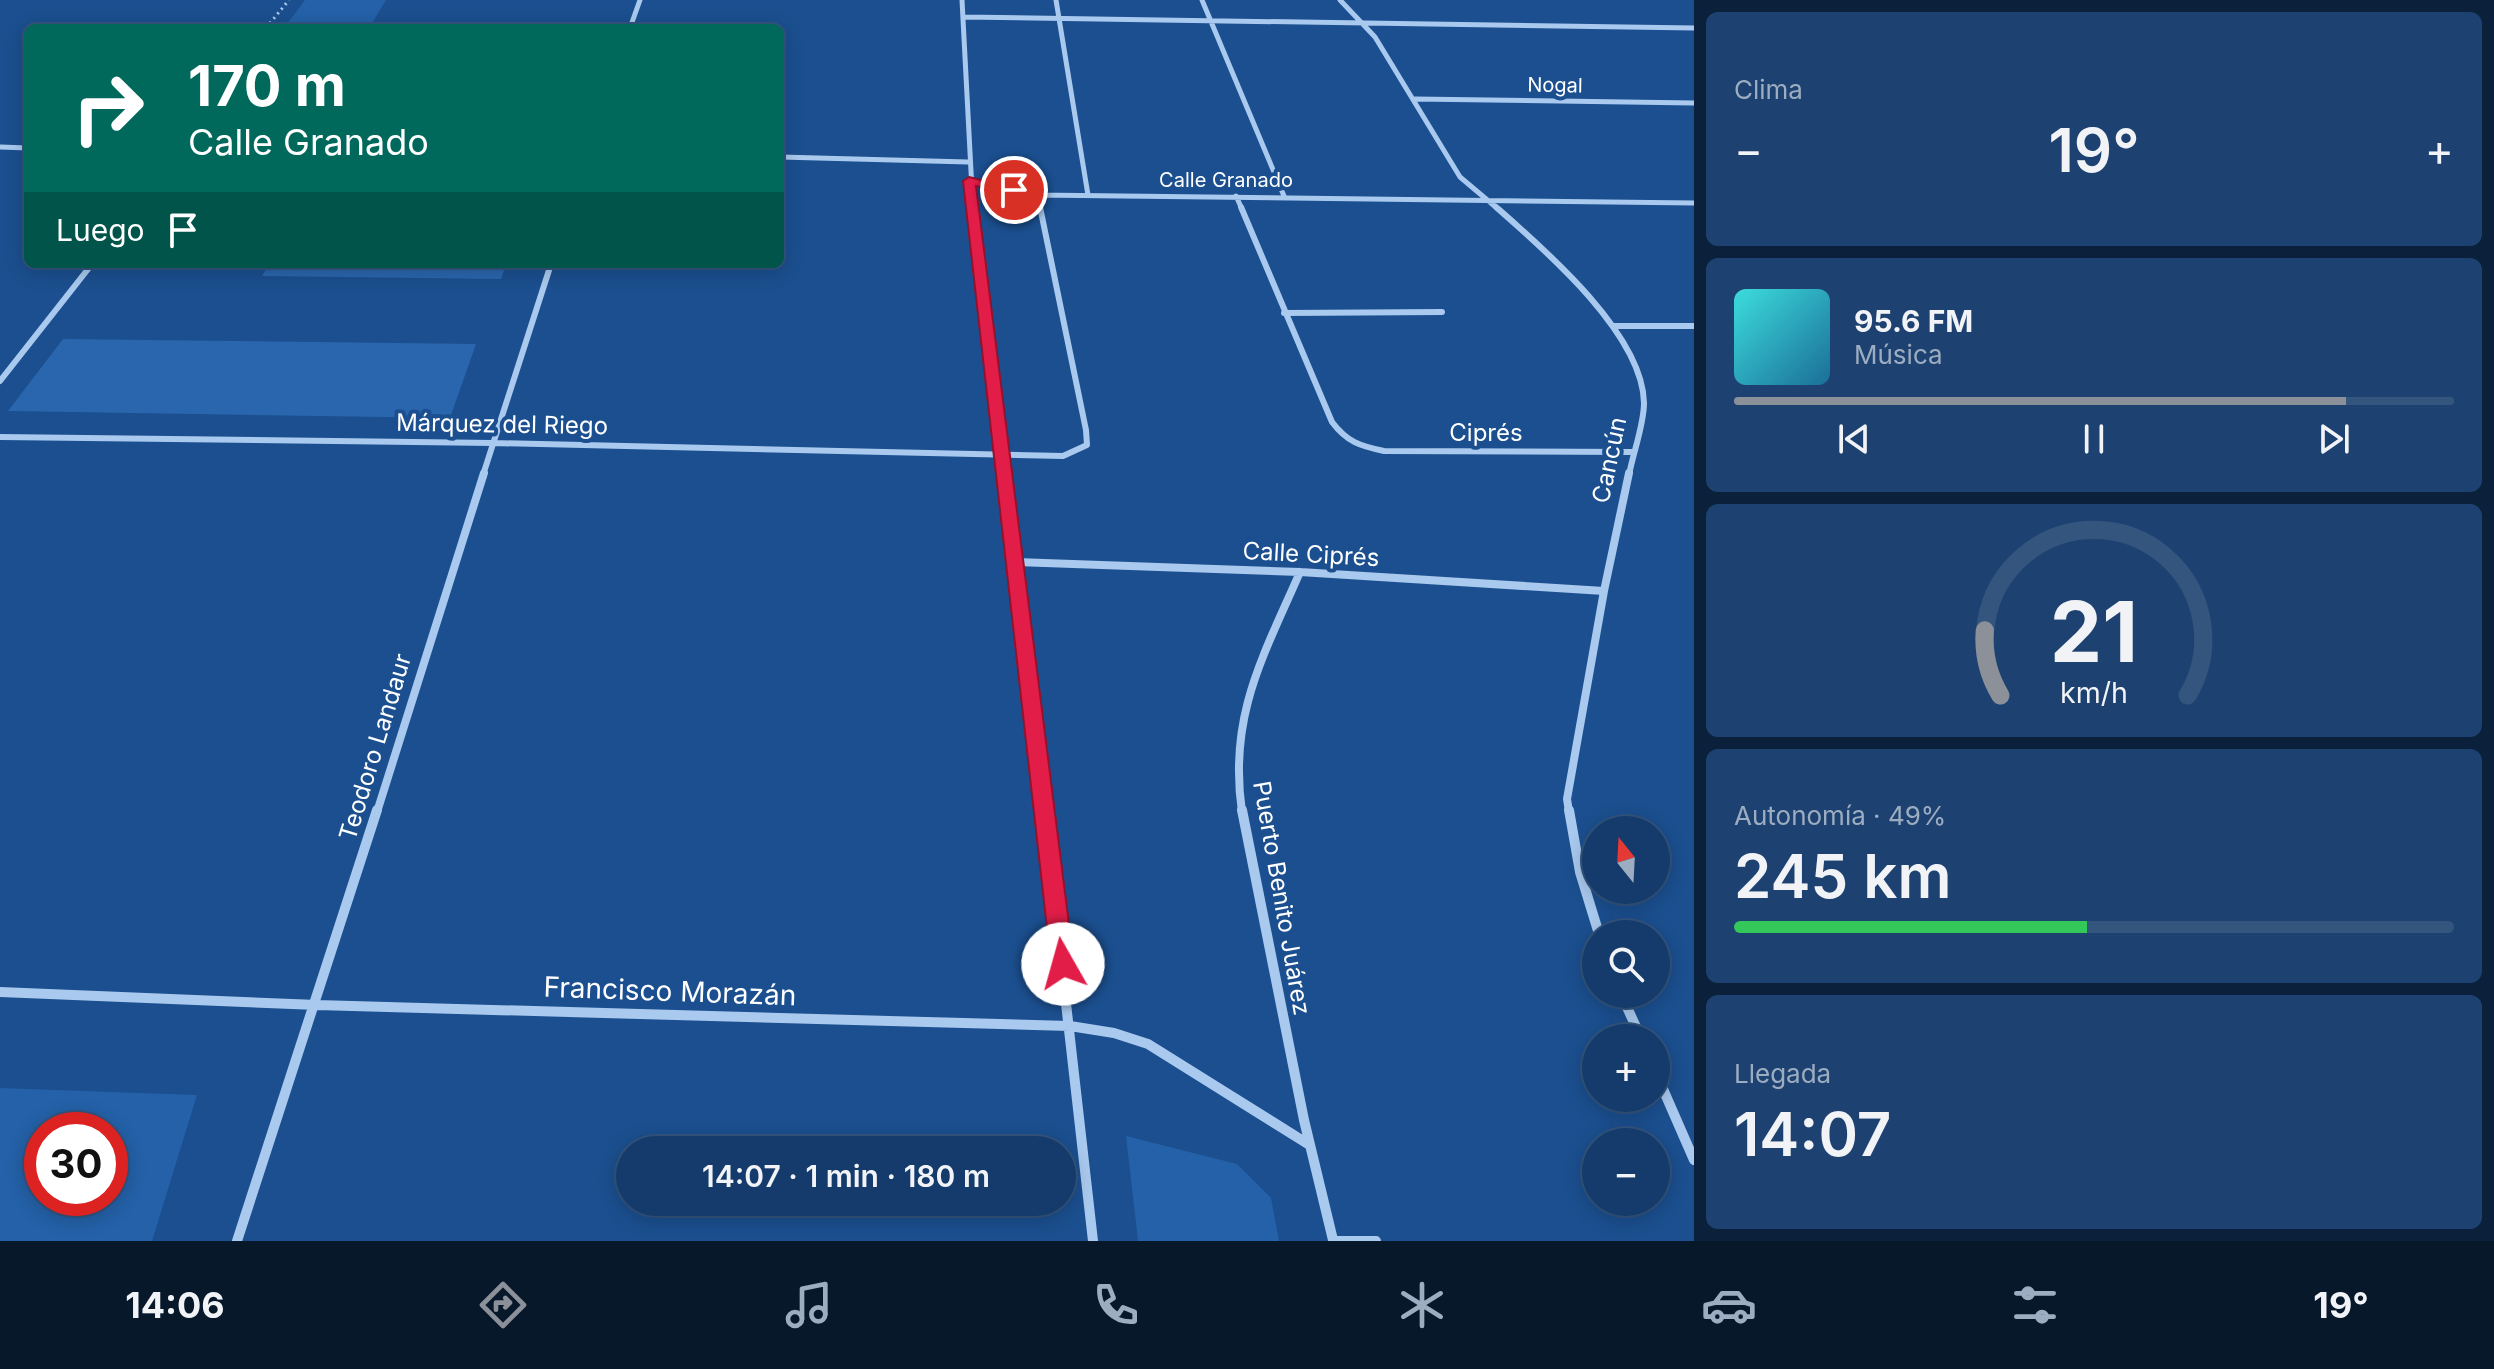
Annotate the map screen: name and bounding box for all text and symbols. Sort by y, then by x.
text: 170 m [188,52,346,120]
icon: right [56,56,160,160]
street label: Nogal [1527,73,1583,97]
text: Clima [1734,74,1803,105]
text: 19° [2048,114,2140,186]
text: Calle Granado [188,120,429,164]
text: − [1734,123,1763,177]
text: + [2425,123,2454,177]
pin [980,156,1048,224]
icon: arrive [992,168,1036,212]
street label: Calle Granado [1159,168,1293,192]
icon: arrive [161,208,205,252]
text: Luego [56,212,145,248]
text: 95.6 FM [1854,303,1973,339]
text: Música [1854,339,1943,370]
street label: Márquez del Riego [396,408,608,440]
street label: Cancún [1586,414,1632,506]
icon: previous [1832,417,1876,461]
icon: pause [2072,417,2116,461]
icon: next [2312,417,2356,461]
street label: Ciprés [1449,418,1523,447]
street label: Calle Ciprés [1242,536,1380,572]
text: 21 [2050,581,2138,682]
street label: Teodoro Landaur [333,650,417,844]
text: km/h [2060,676,2128,711]
street label: Puerto Benito Juárez [1247,779,1317,1017]
text: Autonomía · 49% [1734,800,1946,831]
north arrow [1582,816,1670,904]
map controls [1582,816,1670,1216]
text: 245 km [1734,840,1951,912]
button: search [1582,920,1670,1008]
position arrow [1021,922,1105,1006]
street label: Francisco Morazán [543,970,797,1012]
button: + [1582,1024,1670,1112]
text: Llegada [1734,1058,1831,1089]
text: 14:07 [1734,1098,1891,1170]
speed limit sign: 30 [24,1112,128,1216]
button: − [1582,1128,1670,1216]
text: 14:07 · 1 min · 180 m [702,1158,990,1194]
icon: directions [475,1277,531,1333]
icon: music [781,1277,837,1333]
icon: phone [1088,1277,1144,1333]
icon: climate [1394,1277,1450,1333]
icon: car [1701,1277,1757,1333]
icon: filters [2007,1277,2063,1333]
text: 14:06 [125,1283,225,1327]
text: 19° [2313,1283,2369,1327]

